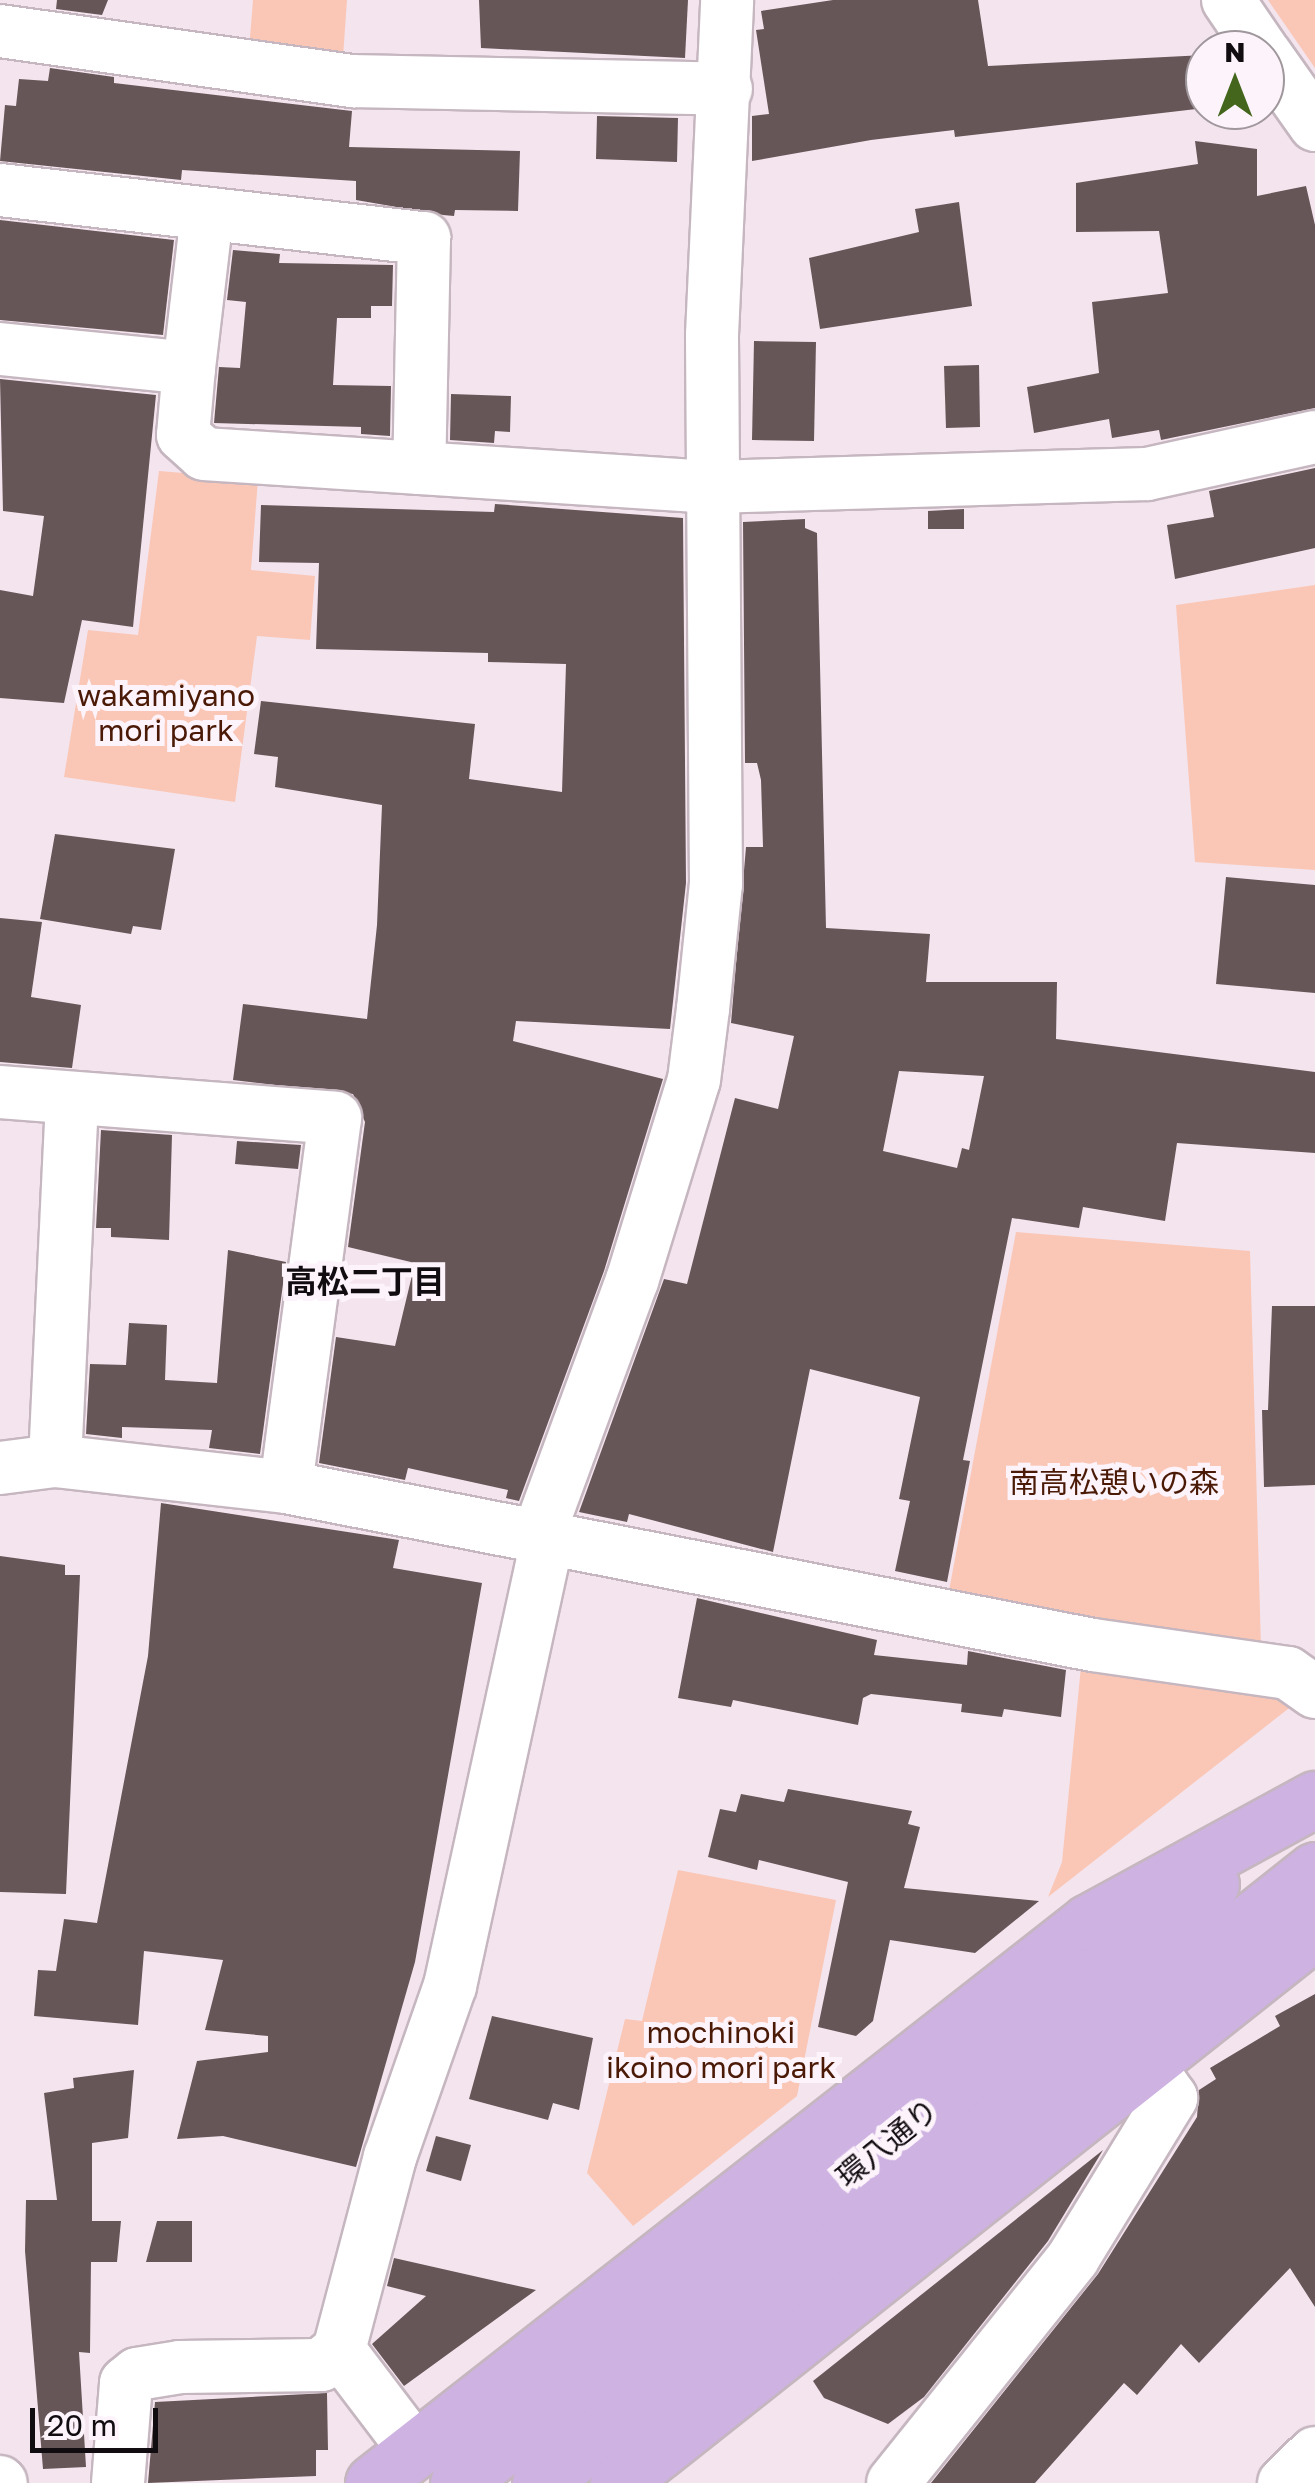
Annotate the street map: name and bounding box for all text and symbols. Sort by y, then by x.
north arrow [1185,30,1285,130]
text: N [1224,35,1246,68]
park label: wakamiyano mori park [77,677,255,748]
district label: 高松二丁目 [285,1262,445,1300]
park label: 南高松憩いの森 [1009,1464,1219,1500]
park label: mochinoki ikoino mori park [606,2014,836,2084]
street label: 環八通り [829,2091,945,2195]
scale bar [35,2388,162,2450]
text: 20 m [47,2407,117,2443]

